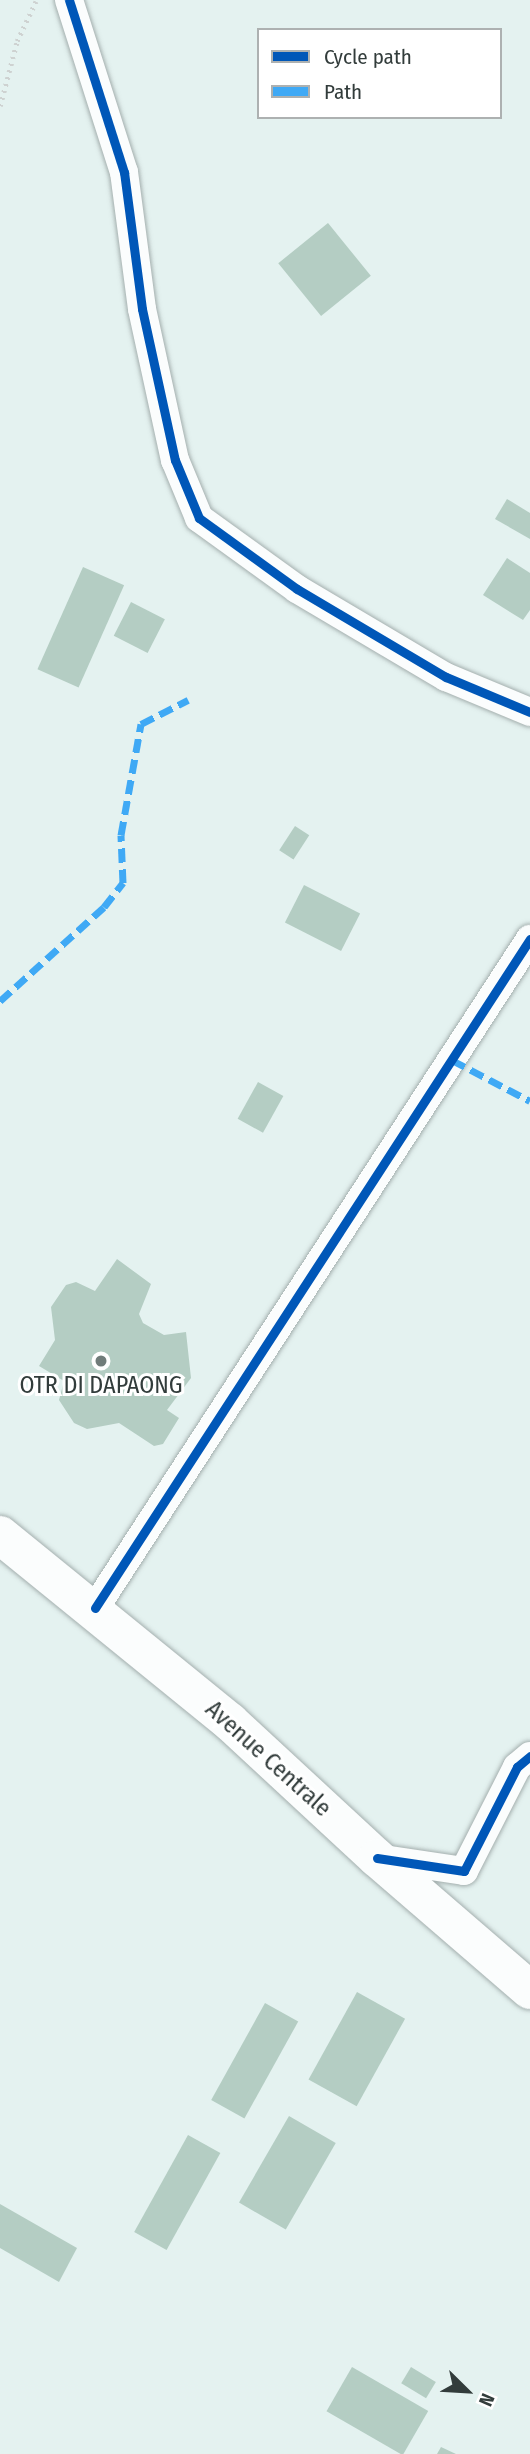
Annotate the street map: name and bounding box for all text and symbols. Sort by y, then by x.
legend [257,28,502,119]
text: Cycle path [324,44,412,70]
text: Path [324,79,362,105]
marker: OTR DI DAPAONG [93,1353,109,1369]
place label: OTR DI DAPAONG [19,1372,183,1400]
street label: Avenue Centrale [199,1695,337,1823]
north arrow [432,2356,502,2426]
text: N [474,2390,499,2410]

